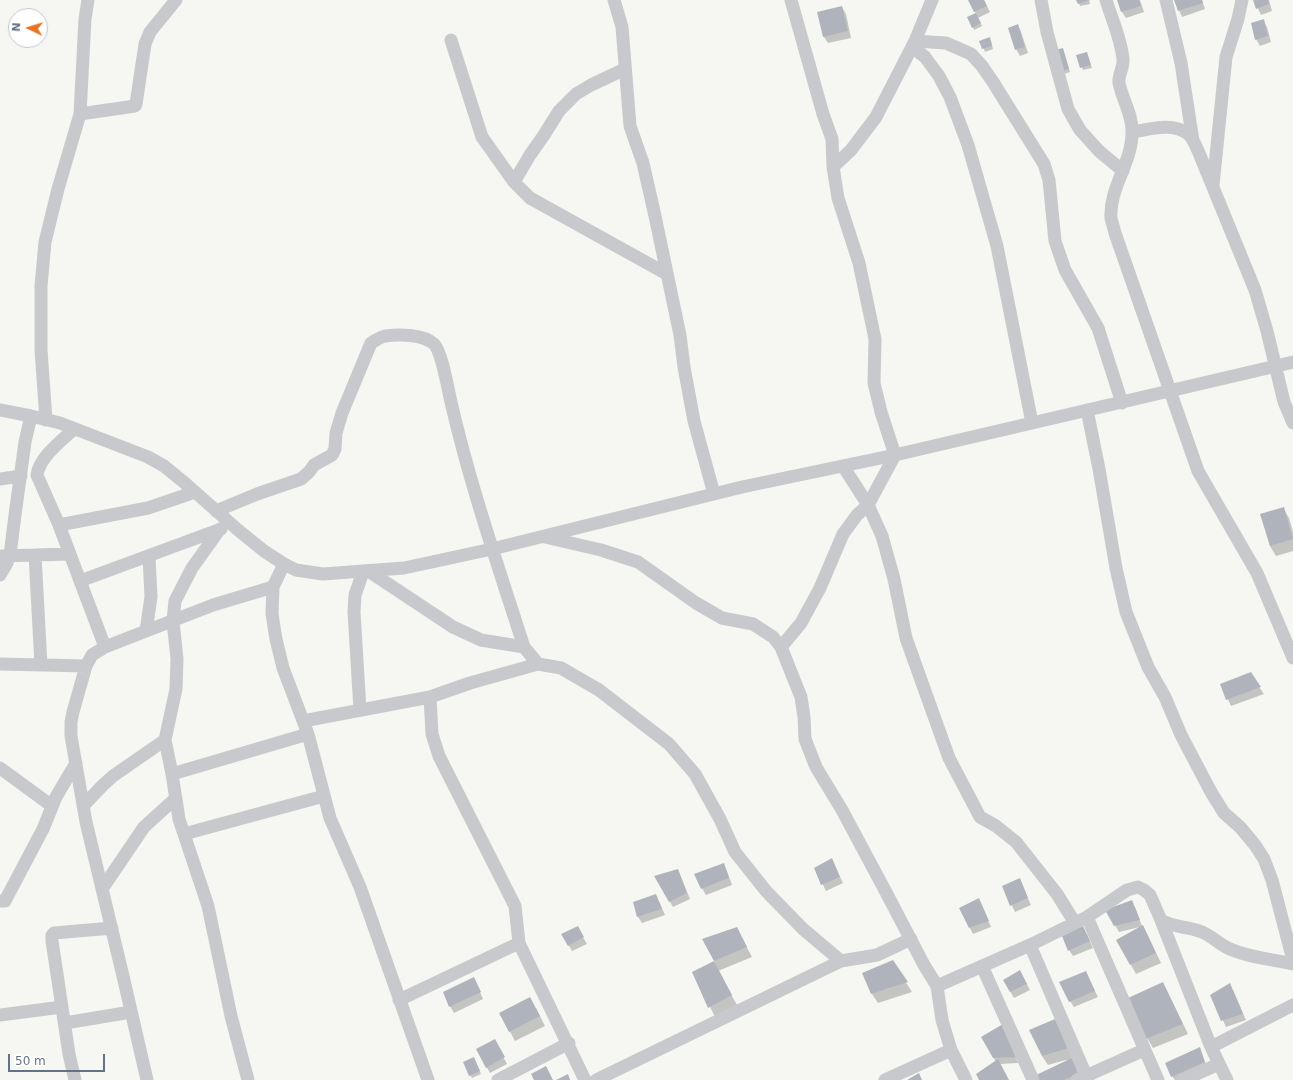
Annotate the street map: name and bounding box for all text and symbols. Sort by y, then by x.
north arrow [8,8,48,48]
text: N [10,22,23,32]
scale bar [10,1046,107,1072]
text: 50 m [15,1054,46,1068]

